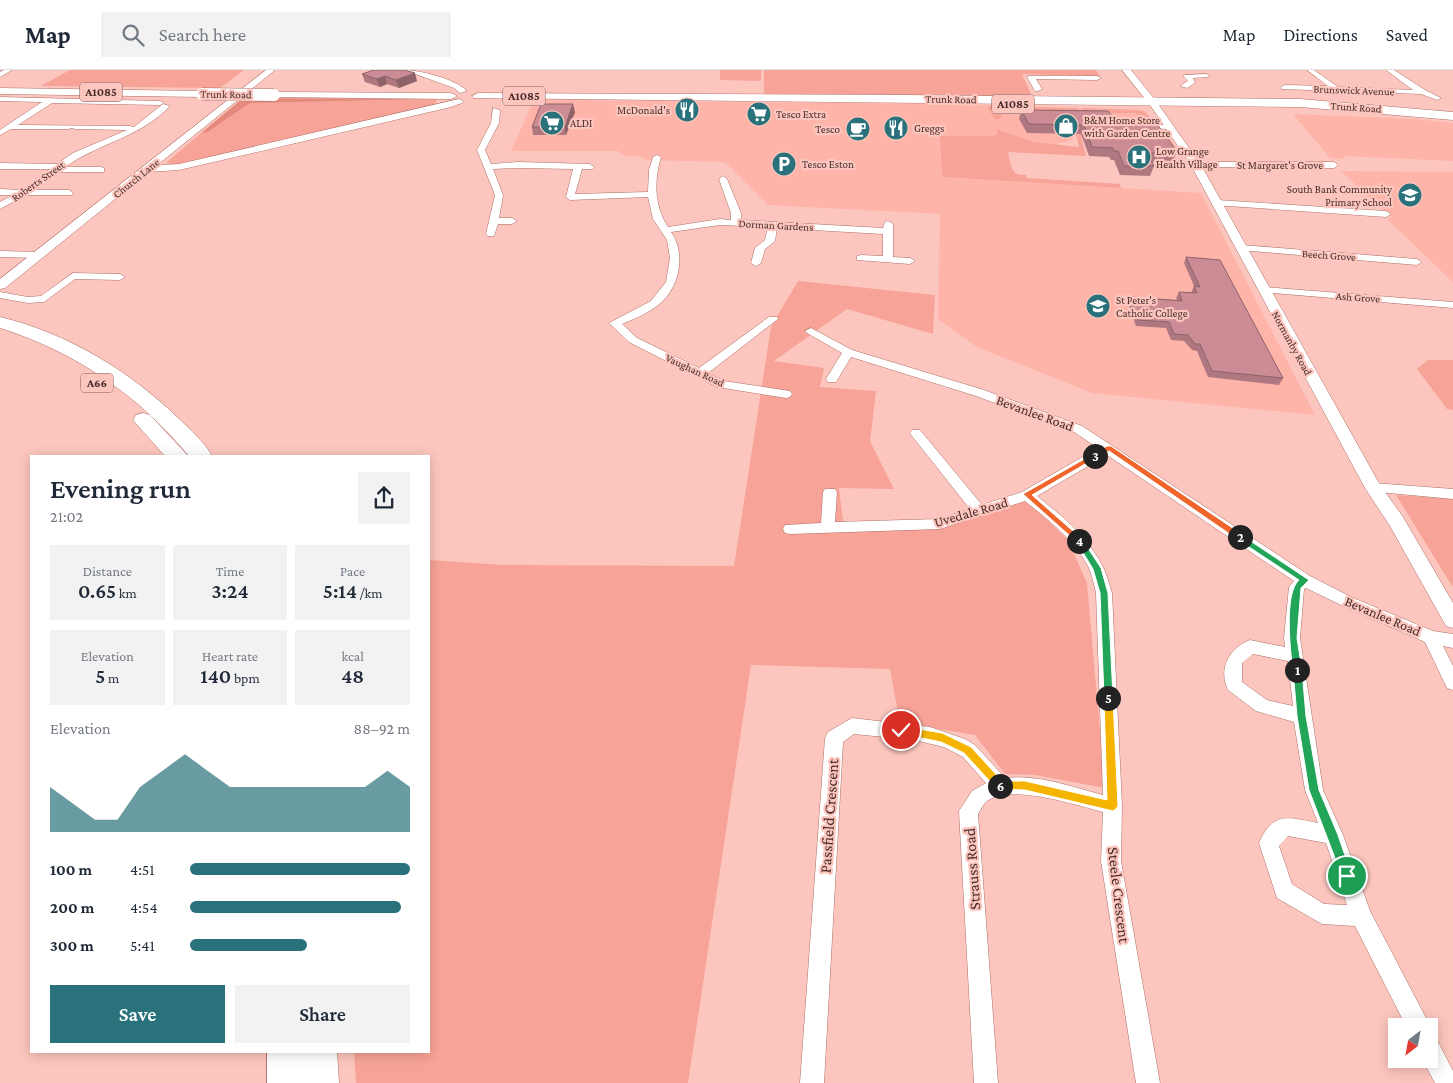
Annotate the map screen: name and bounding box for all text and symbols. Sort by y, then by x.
search box [101,12,451,57]
text: Map [25,21,71,48]
icon: search [119,21,147,49]
text: Search here [159,24,246,45]
text: Map [1223,25,1255,45]
text: Directions [1283,25,1358,45]
text: Saved [1386,25,1428,45]
road number: A1085 [80,83,122,102]
street label: Brunswick Avenue [1313,83,1395,97]
road number: A1085 [503,86,545,106]
street label: Trunk Road [200,88,252,100]
street label: Trunk Road [925,93,977,105]
road number: A1085 [992,94,1034,114]
restaurant icon: McDonald's [674,97,700,123]
street label: Trunk Road [1330,99,1382,115]
supermarket icon: Tesco Extra [746,101,772,127]
place label: McDonald's [617,104,670,116]
place label: Tesco Extra [776,108,826,120]
supermarket icon: ALDI [539,110,565,136]
shop icon: B&M Home Store with Garden Centre [1053,113,1079,139]
place label: B&M Home Store with Garden Centre [1084,114,1170,139]
restaurant icon: Greggs [883,115,909,141]
cafe icon: Tesco [845,116,871,142]
place label: ALDI [570,117,592,129]
place label: Greggs [914,122,944,135]
place label: Tesco [815,123,841,135]
hospital icon: Low Grange Health Village [1126,144,1152,170]
place label: Low Grange Health Village [1156,145,1218,171]
parking icon: Tesco Eston [771,151,797,177]
street label: Church Lane [111,156,162,200]
street label: Roberts Street [9,158,67,204]
place label: Tesco Eston [802,158,854,170]
street label: St Margaret's Grove [1237,159,1323,172]
school or university icon: South Bank Community Primary School [1397,182,1423,208]
place label: South Bank Community Primary School [1287,183,1393,209]
street label: Dorman Gardens [738,217,814,233]
street label: Beech Grove [1302,247,1357,263]
street label: Ash Grove [1335,289,1381,305]
school or university icon: St Peter's Catholic College [1085,293,1111,319]
place label: St Peter's Catholic College [1116,294,1188,320]
street label: Normanby Road [1269,309,1315,378]
street label: Vaughan Road [663,351,726,390]
road number: A66 [81,374,113,392]
street label: Bevanlee Road [994,392,1076,435]
pin: 3 [1082,444,1108,468]
text: 3 [1092,448,1099,464]
button: share [358,472,410,524]
text: Evening run [50,473,191,504]
street label: Uvedale Road [932,494,1010,530]
text: 21:02 [50,508,83,525]
pin: 2 [1228,524,1252,550]
pin: 4 [1066,528,1092,554]
text: 2 [1237,529,1244,545]
text: 4 [1076,533,1083,549]
text: Distance [83,563,132,579]
text: Time [216,563,244,579]
text: Pace [340,563,365,579]
text: 0.65 [78,579,116,603]
text: 3:24 [211,579,249,603]
text: 5:14 [323,579,357,603]
text: km [116,585,137,601]
text: /km [357,585,383,601]
street label: Bevanlee Road [1343,593,1424,639]
text: Elevation [81,648,134,664]
text: Heart rate [202,648,258,664]
text: kcal [341,648,364,664]
pin: 1 [1284,658,1310,682]
text: 1 [1295,662,1300,678]
text: 5 [95,664,105,688]
text: 140 [200,664,231,688]
text: 48 [341,664,364,688]
text: m [105,670,119,686]
text: bpm [231,670,260,686]
pin: 5 [1096,686,1120,710]
text: 5 [1105,690,1112,706]
pin [880,709,922,751]
icon: check [887,716,915,744]
text: Elevation [50,720,111,737]
text: 88–92 m [354,720,410,737]
street label: Passfield Crescent [817,758,842,874]
pin: 6 [988,774,1012,798]
text: 6 [997,778,1004,794]
street label: Strauss Road [961,827,983,911]
street label: Steele Crescent [1105,846,1133,945]
pin [1326,855,1368,897]
text: 100 m [50,861,92,878]
text: 4:51 [130,861,155,878]
icon: arrive [1333,862,1361,890]
text: 200 m [50,899,94,916]
text: 4:54 [130,899,158,916]
text: 300 m [50,937,94,954]
text: 5:41 [130,937,155,954]
button: Save [50,985,225,1043]
button: Share [235,985,410,1043]
north arrow [1388,1018,1438,1068]
map controls [1388,1018,1438,1068]

